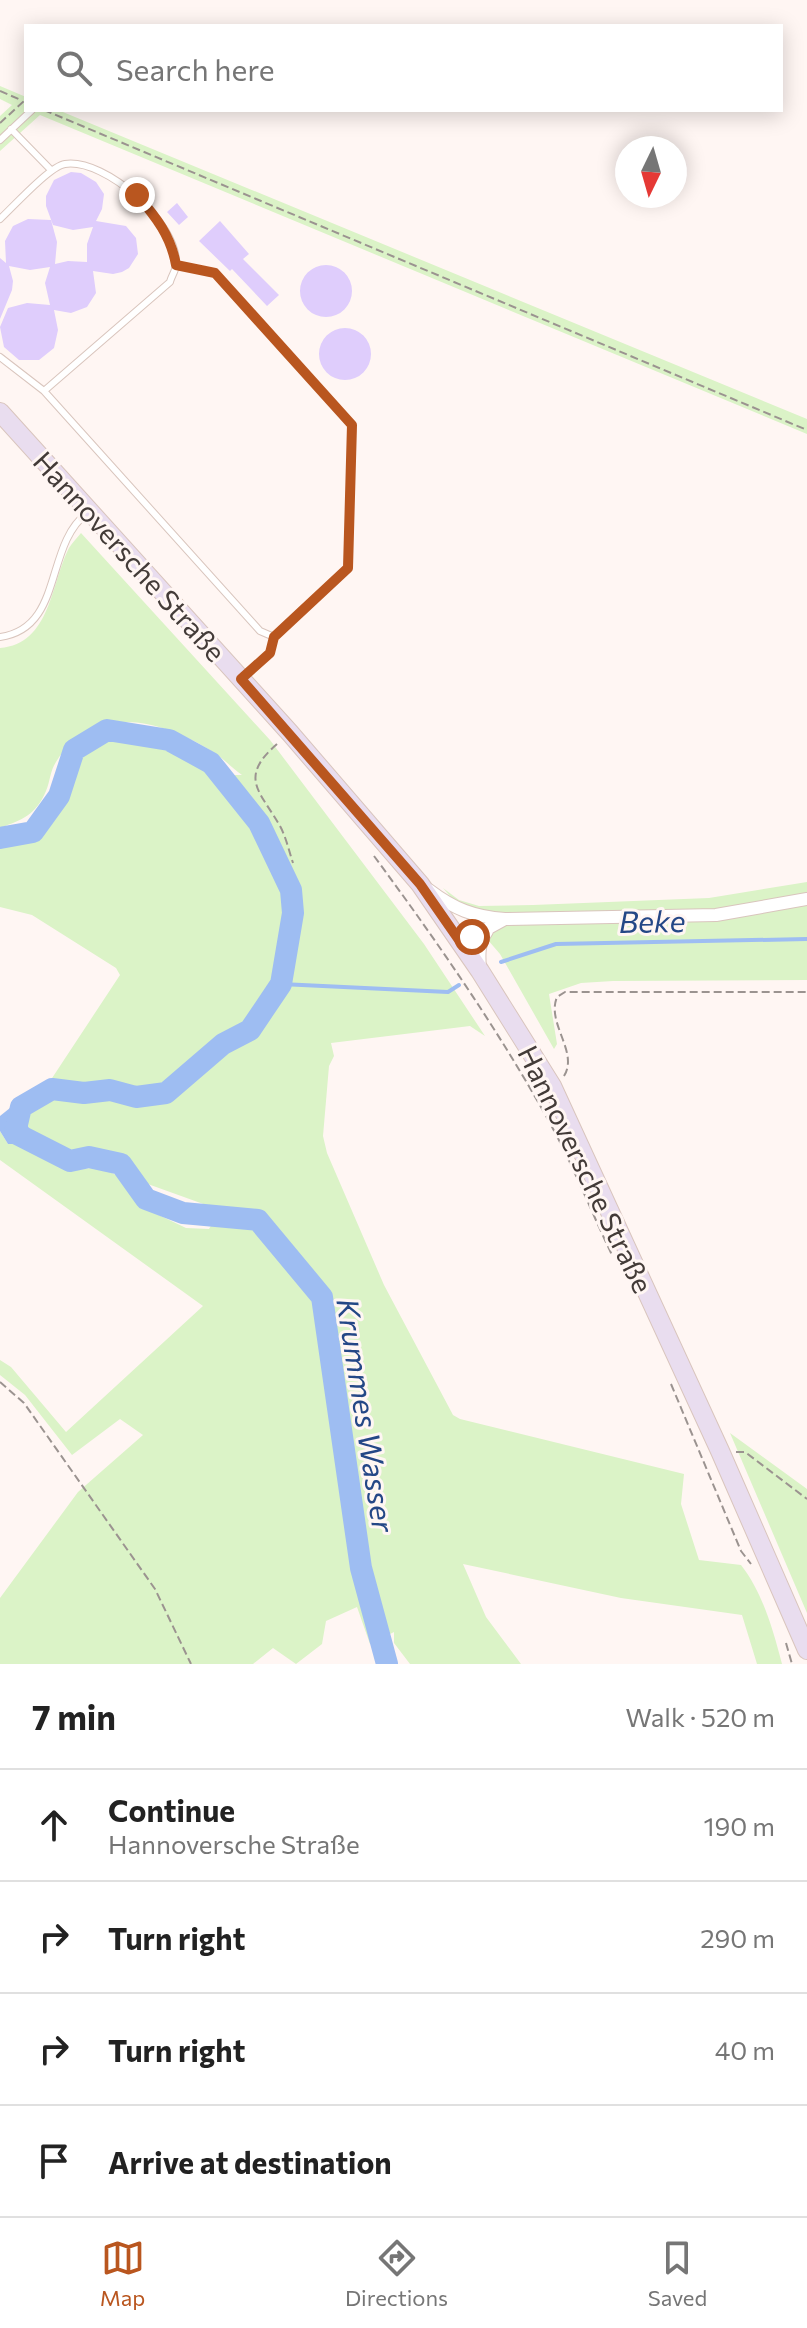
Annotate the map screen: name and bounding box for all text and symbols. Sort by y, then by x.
search box [24,24,783,112]
icon: search [52,46,96,90]
text: Search here [116,50,275,87]
north arrow [615,136,687,208]
route end [119,177,155,213]
street label: Hannoversche Straße [27,444,233,668]
water label: Beke [618,901,686,939]
route start [454,919,490,955]
street label: Hannoversche Straße [511,1040,661,1298]
water label: Krummes Wasser [330,1295,404,1536]
text: 7 min [32,1695,116,1737]
text: Walk · 520 m [626,1701,775,1732]
text: Continue [108,1791,235,1828]
icon: ahead [32,1803,76,1847]
text: 190 m [703,1810,775,1841]
text: Hannoversche Straße [108,1828,360,1859]
icon: right [32,1915,76,1959]
text: Turn right [108,1919,245,1956]
text: 290 m [700,1922,775,1953]
icon: right [32,2027,76,2071]
text: Turn right [108,2031,245,2068]
text: 40 m [715,2034,775,2065]
icon: arrive [32,2139,76,2183]
text: Arrive at destination [108,2143,392,2180]
tab: Map [100,2236,145,2311]
tab: Directions [345,2236,448,2311]
tab: Saved [648,2236,707,2311]

